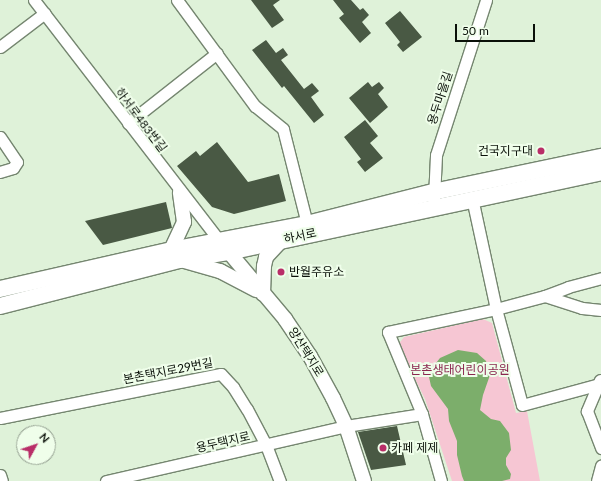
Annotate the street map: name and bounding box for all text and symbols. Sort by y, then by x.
scale bar [457,16,537,42]
text: 50 m [462,23,489,38]
street label: 용두마을길 [425,70,455,126]
street label: 하서로483번길 [112,85,170,155]
place label: 건국지구대 [478,144,533,158]
marker: 건국지구대 [536,146,546,156]
street label: 하서로 [282,226,318,246]
place label: 반월주유소 [289,265,344,279]
marker: 반월주유소 [276,267,286,277]
street label: 양산택지로 [285,325,327,379]
street label: 본촌택지로29번길 [122,355,214,387]
park label: 본촌생태어린이공원 [410,363,510,377]
north arrow [16,425,56,465]
street label: 용두택지로 [194,429,252,455]
text: N [37,430,53,445]
place label: 카페 제제 [391,441,438,455]
marker: 카페 제제 [378,443,388,453]

